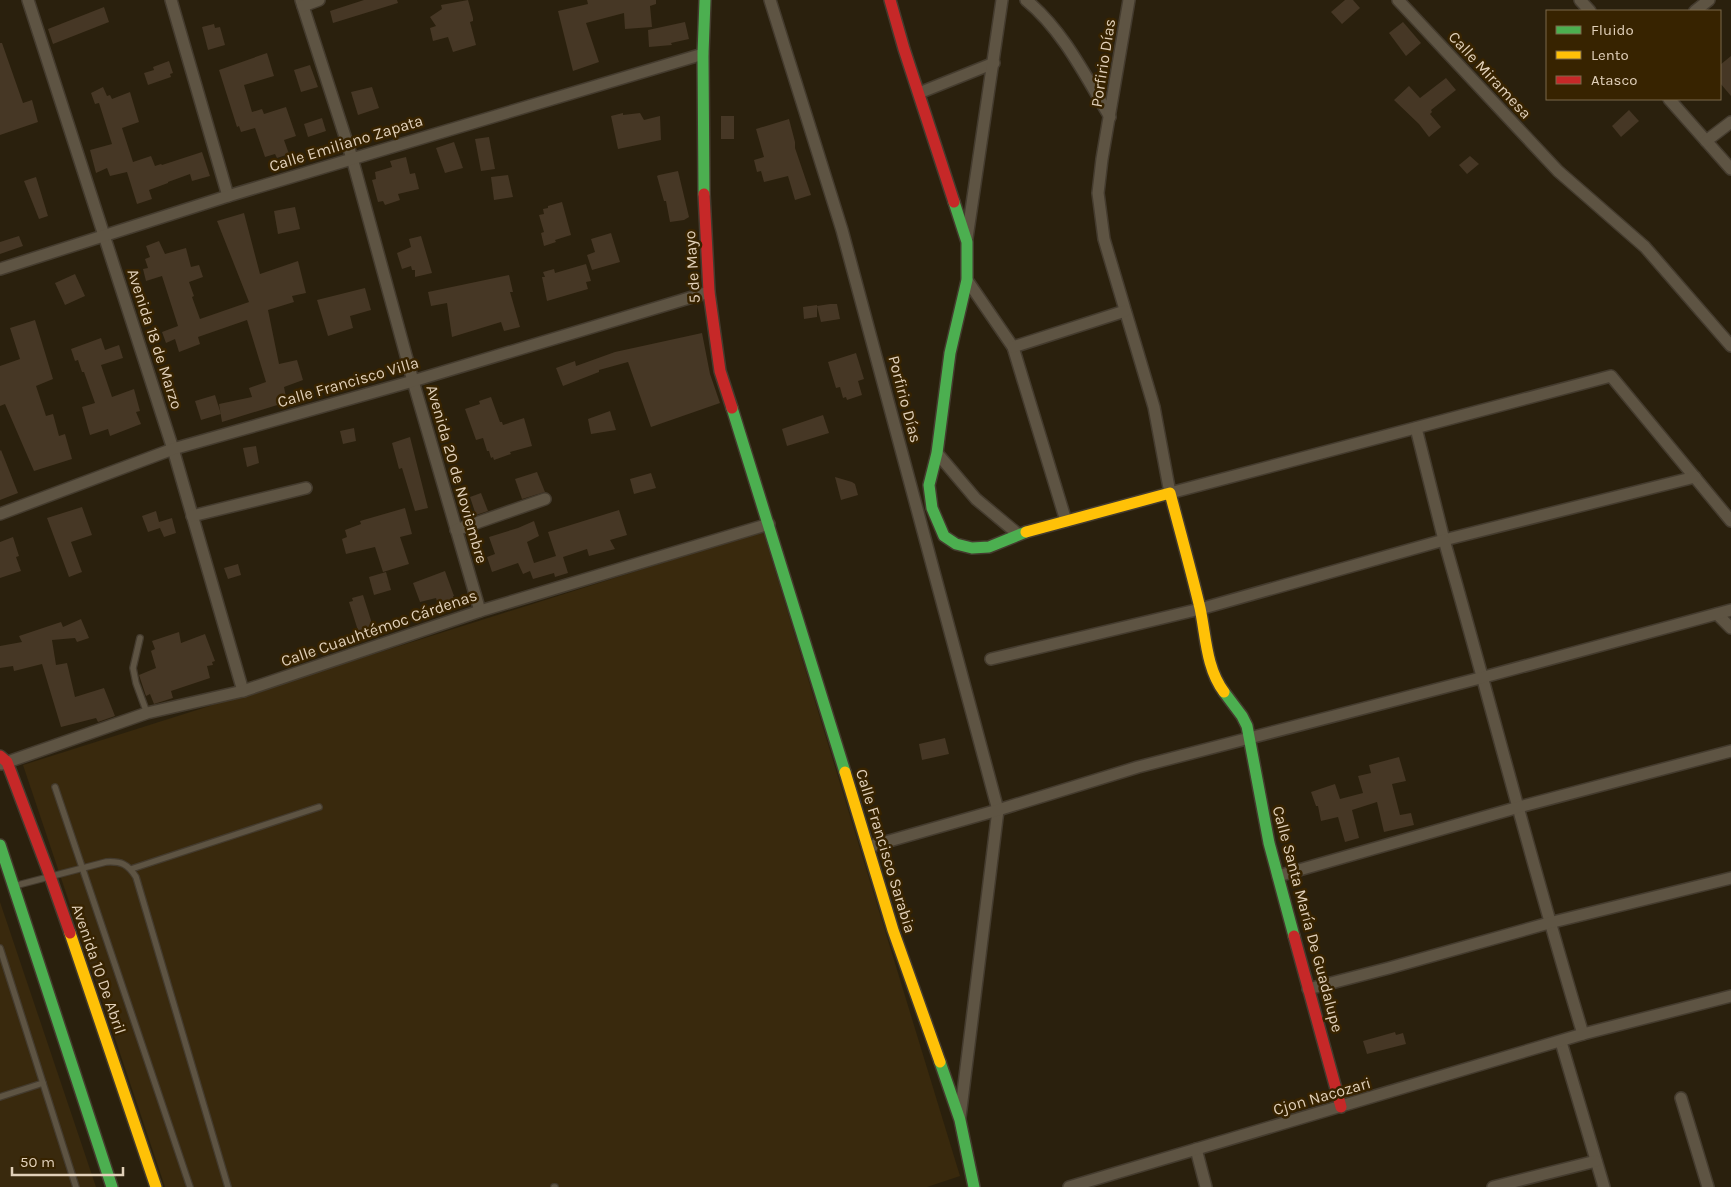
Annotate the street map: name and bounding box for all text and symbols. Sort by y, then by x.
legend [1546,10,1721,100]
street label: Porfirio Días [1087,17,1119,109]
text: Fluido [1591,21,1634,39]
street label: Calle Miramesa [1445,27,1535,123]
text: Lento [1591,46,1629,64]
text: Atasco [1591,71,1637,89]
street label: Calle Emiliano Zapata [267,111,425,175]
street label: 5 de Mayo [680,230,704,304]
street label: Avenida 18 de Marzo [123,266,187,412]
street label: Calle Francisco Villa [275,353,421,411]
street label: Porfirio Días [884,353,926,445]
street label: Avenida 20 de Noviembre [422,383,492,565]
street label: Calle Cuauhtémoc Cárdenas [278,585,480,671]
street label: Calle Francisco Sarabia [852,767,920,935]
street label: Calle Santa María De Guadalupe [1269,804,1347,1034]
street label: Avenida 10 De Abril [68,901,130,1037]
street label: Cjon Nacozari [1271,1073,1373,1119]
scale bar [12,1144,124,1176]
text: 50 m [20,1153,55,1171]

